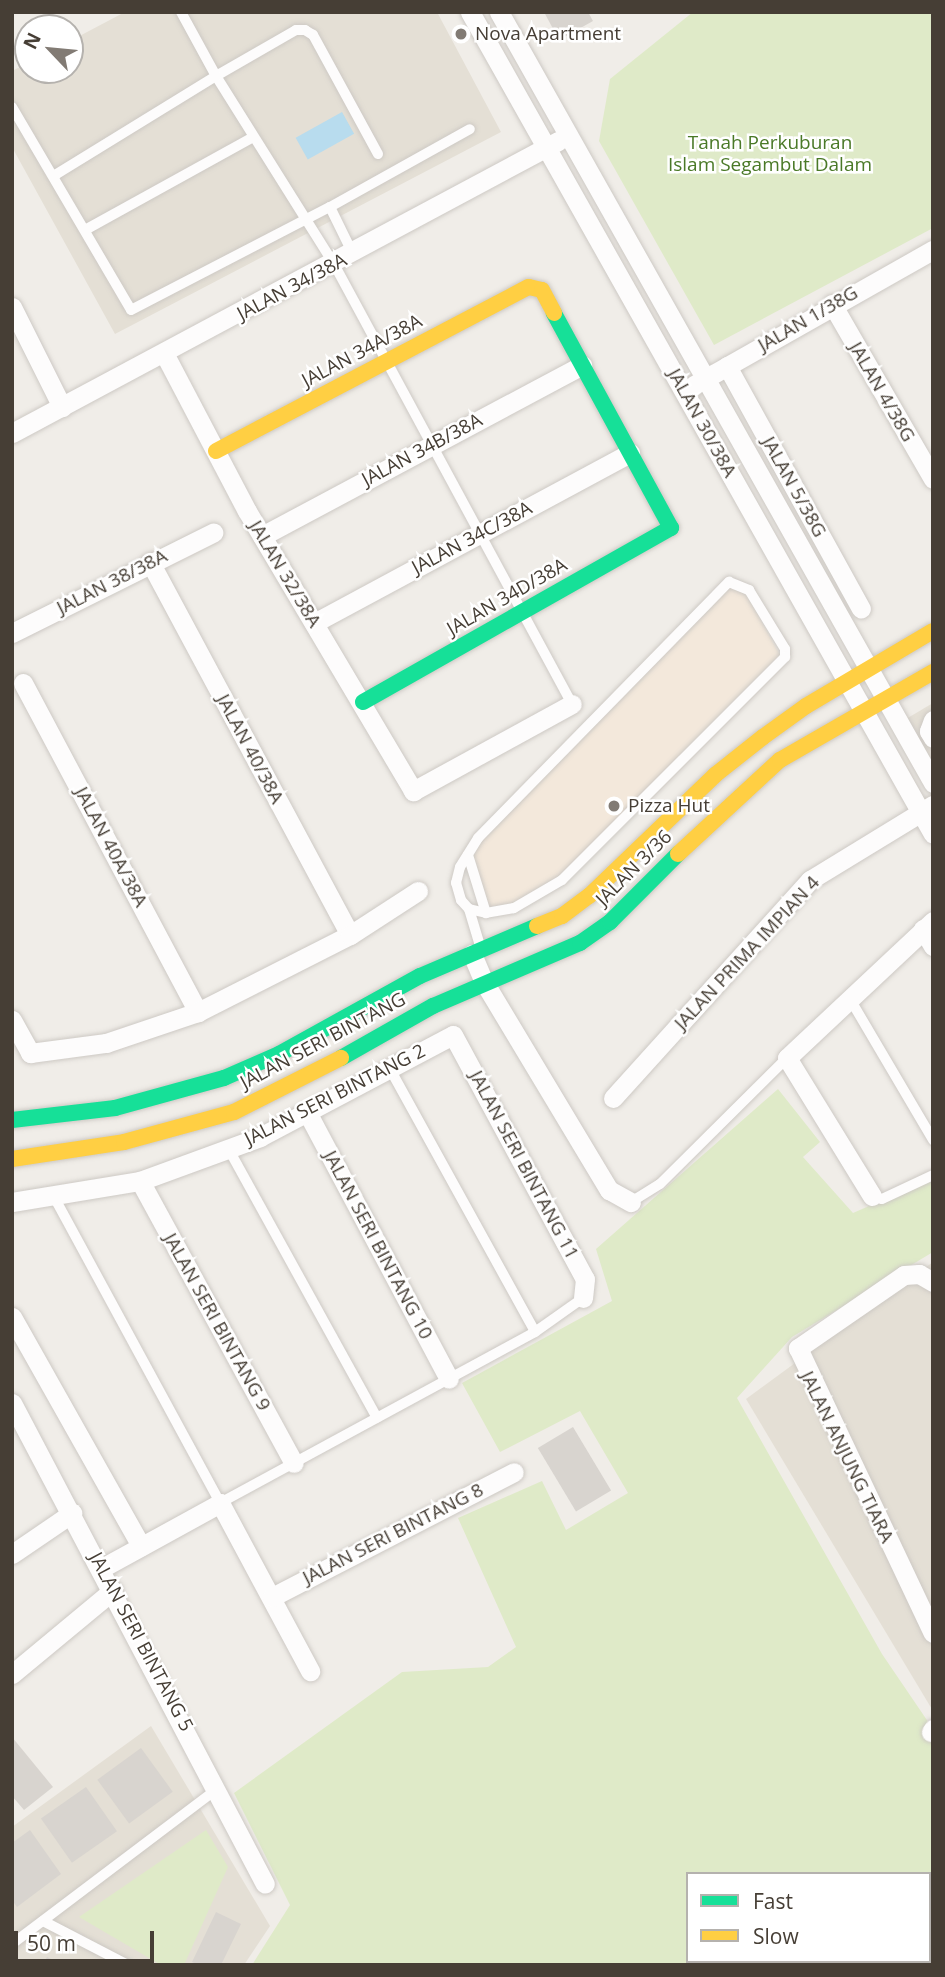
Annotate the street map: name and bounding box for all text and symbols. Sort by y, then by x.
north arrow [14,14,84,84]
place label: Nova Apartment [475,23,621,45]
marker: Nova Apartment [453,26,469,42]
text: N [17,28,47,53]
park label: Tanah Perkuburan Islam Segambut Dalam [668,132,872,176]
street label: JALAN 34/38A [233,249,351,325]
street label: JALAN 1/38G [754,281,862,357]
street label: JALAN 34A/38A [298,310,426,392]
street label: JALAN 4/38G [844,338,920,446]
street label: JALAN 30/38A [663,365,741,481]
street label: JALAN 34B/38A [358,409,486,491]
street label: JALAN 5/38G [757,433,831,541]
street label: JALAN 34C/38A [408,497,536,579]
street label: JALAN 32/38A [244,516,326,632]
street label: JALAN 38/38A [53,544,171,620]
street label: JALAN 34D/38A [443,553,571,641]
street label: JALAN 40/38A [212,690,288,808]
street label: JALAN 40A/38A [70,783,152,911]
place label: Pizza Hut [628,795,710,817]
marker: Pizza Hut [606,798,622,814]
street label: JALAN 3/36 [591,825,677,911]
street label: JALAN PRIMA IMPIAN 4 [670,871,824,1035]
street label: JALAN SERI BINTANG [237,988,409,1094]
street label: JALAN SERI BINTANG 2 [241,1040,429,1150]
street label: JALAN SERI BINTANG 11 [465,1067,583,1263]
street label: JALAN SERI BINTANG 10 [319,1147,437,1343]
street label: JALAN SERI BINTANG 9 [159,1229,275,1415]
street label: JALAN ANJUNG TIARA [796,1367,898,1547]
street label: JALAN SERI BINTANG 8 [299,1479,487,1589]
street label: JALAN SERI BINTANG 5 [84,1549,198,1735]
legend [686,1872,931,1963]
text: Fast [753,1887,793,1915]
scale bar [18,1918,158,1962]
text: Slow [753,1922,799,1950]
text: 50 m [27,1929,76,1957]

